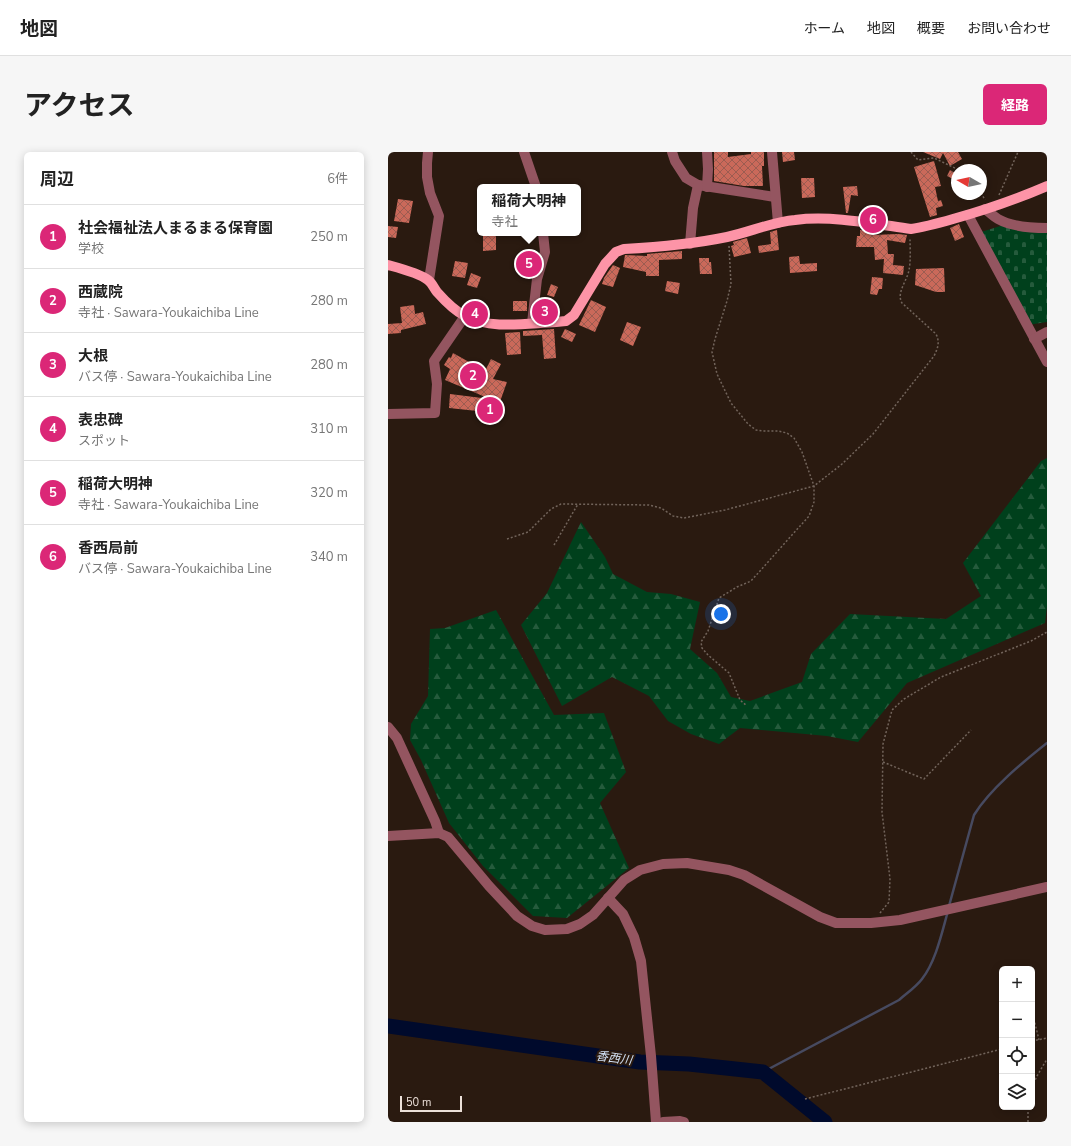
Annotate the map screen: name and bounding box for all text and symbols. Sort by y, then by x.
text: 地図 [20,16,58,42]
text: ホーム [803,19,845,38]
text: 地図 [867,19,895,38]
text: 概要 [917,19,945,38]
text: お問い合わせ [967,19,1051,38]
button: 経路 [983,84,1047,125]
text: アクセス [24,87,135,125]
north arrow [951,164,987,200]
text: 周辺 [40,168,74,191]
text: 6件 [327,170,348,188]
popup [477,184,581,236]
text: 稲荷大明神 [491,191,567,211]
pin: 6 [860,205,886,235]
text: 寺社 [491,213,518,231]
text: 社会福祉法人まるまる保育園 [78,218,273,238]
text: 1 [49,228,57,246]
text: 250 m [310,228,348,246]
text: 学校 [78,240,104,258]
pin: 5 [516,249,542,279]
text: 西蔵院 [78,282,123,302]
text: 2 [49,292,57,310]
text: 280 m [310,292,348,310]
pin: 3 [532,297,558,327]
pin: 4 [462,299,488,329]
text: 寺社 · Sawara-Youkaichiba Line [78,304,259,322]
text: 大根 [78,346,108,366]
text: 3 [49,356,57,374]
text: 280 m [310,356,348,374]
pin: 2 [460,361,486,391]
text: バス停 · Sawara-Youkaichiba Line [78,368,272,386]
pin: 1 [477,395,503,425]
text: 表忠碑 [78,410,123,430]
text: 4 [49,420,57,438]
text: 310 m [310,420,348,438]
text: スポット [78,432,130,450]
text: 稲荷大明神 [78,474,153,494]
text: 5 [49,484,57,502]
text: 320 m [310,484,348,502]
text: 寺社 · Sawara-Youkaichiba Line [78,496,259,514]
text: 香西局前 [78,538,138,558]
text: 6 [49,548,57,566]
text: 340 m [310,548,348,566]
text: バス停 · Sawara-Youkaichiba Line [78,560,272,578]
your location [711,604,731,624]
map controls [999,966,1035,1110]
button: + [999,966,1035,1002]
button: − [999,1002,1035,1038]
button: locate [999,1038,1035,1074]
water label: 香西川 [595,1048,635,1069]
button: layers [999,1074,1035,1110]
scale bar [400,1094,462,1113]
text: 50 m [406,1095,431,1110]

